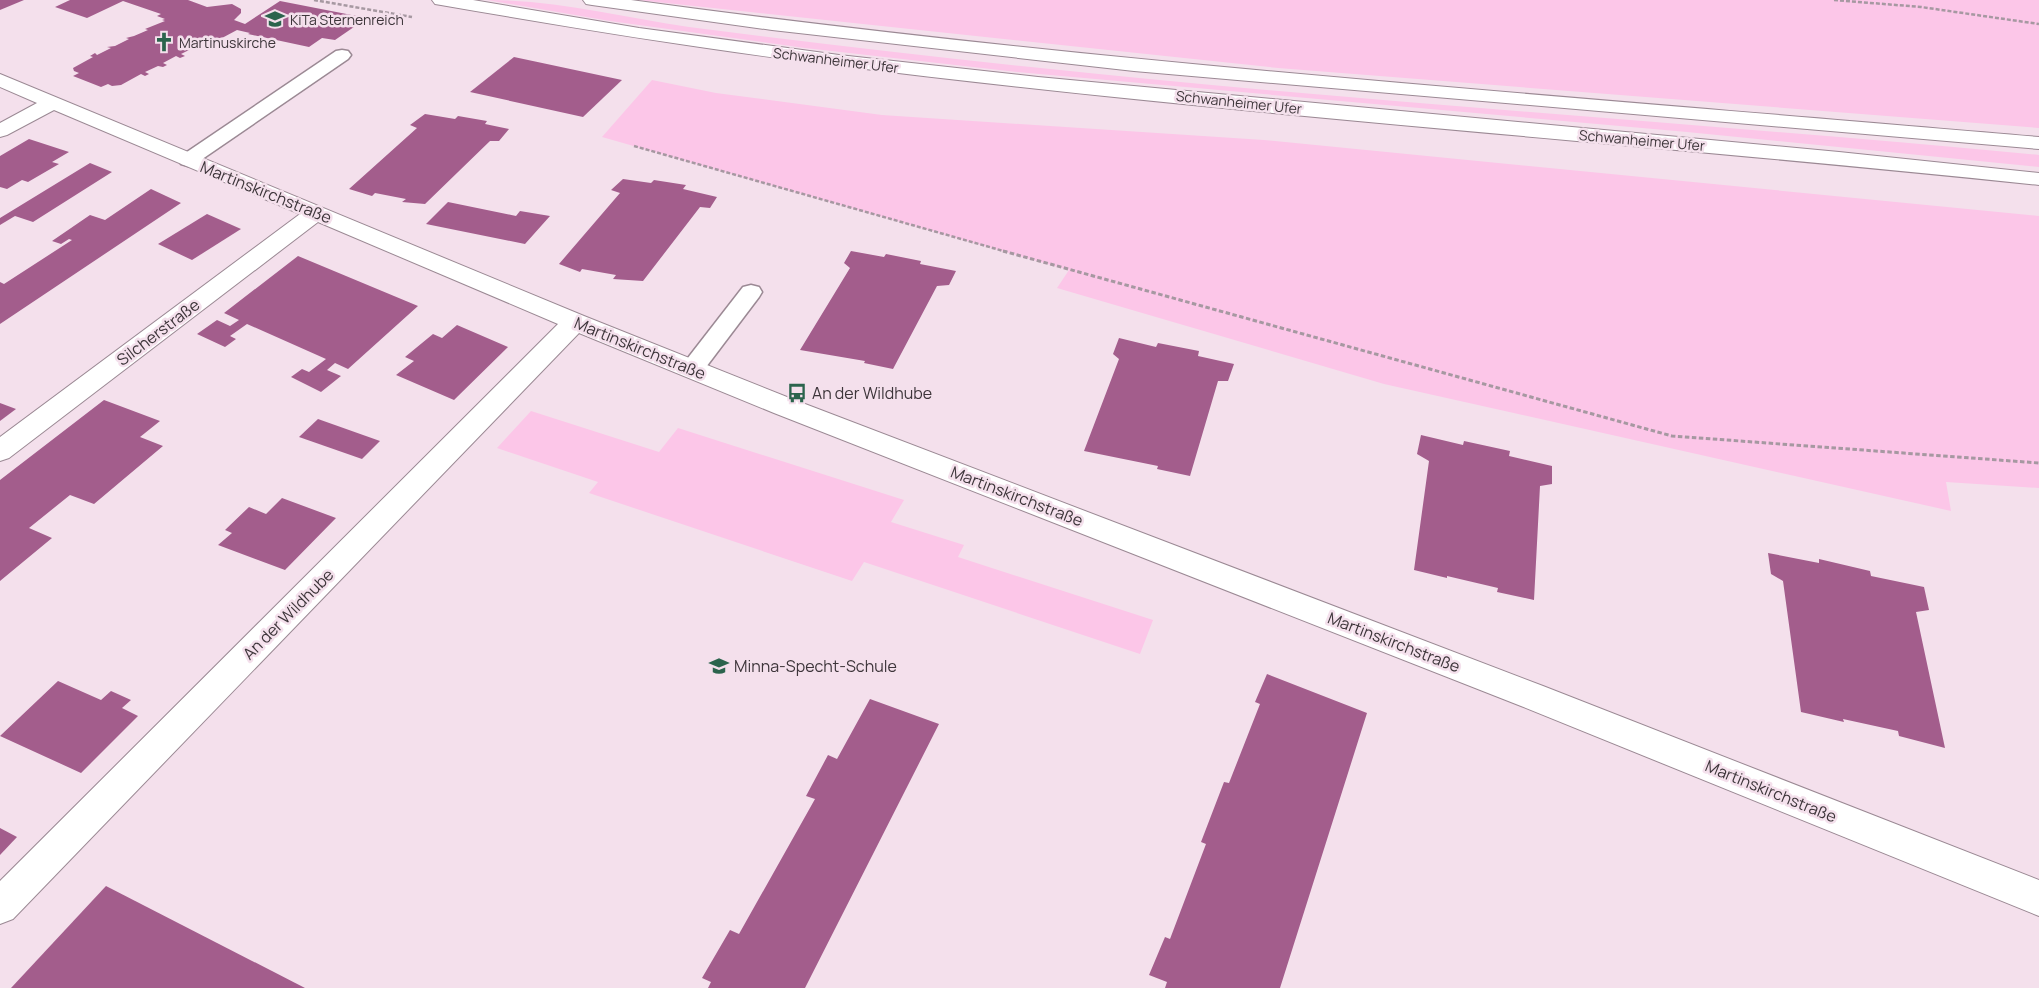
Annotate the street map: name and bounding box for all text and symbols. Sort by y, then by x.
school or university icon: KiTa Sternenreich [264,8,286,30]
place label: KiTa Sternenreich [290,10,404,29]
church icon: Martinuskirche [153,31,175,53]
place label: Martinuskirche [179,33,276,52]
street label: Schwanheimer Ufer [772,43,900,77]
street label: Schwanheimer Ufer [1175,86,1303,118]
street label: Schwanheimer Ufer [1578,125,1706,155]
street label: Martinskirchstraße [197,156,335,228]
street label: Silcherstraße [112,294,204,370]
street label: Martinskirchstraße [571,312,709,384]
bus stop icon: An der Wildhube [786,382,808,404]
place label: An der Wildhube [812,382,932,404]
street label: Martinskirchstraße [948,461,1086,531]
street label: An der Wildhube [238,564,338,664]
street label: Martinskirchstraße [1325,607,1463,677]
school or university icon: Minna-Specht-Schule [708,655,730,677]
place label: Minna-Specht-Schule [734,655,897,677]
street label: Martinskirchstraße [1702,755,1840,827]

